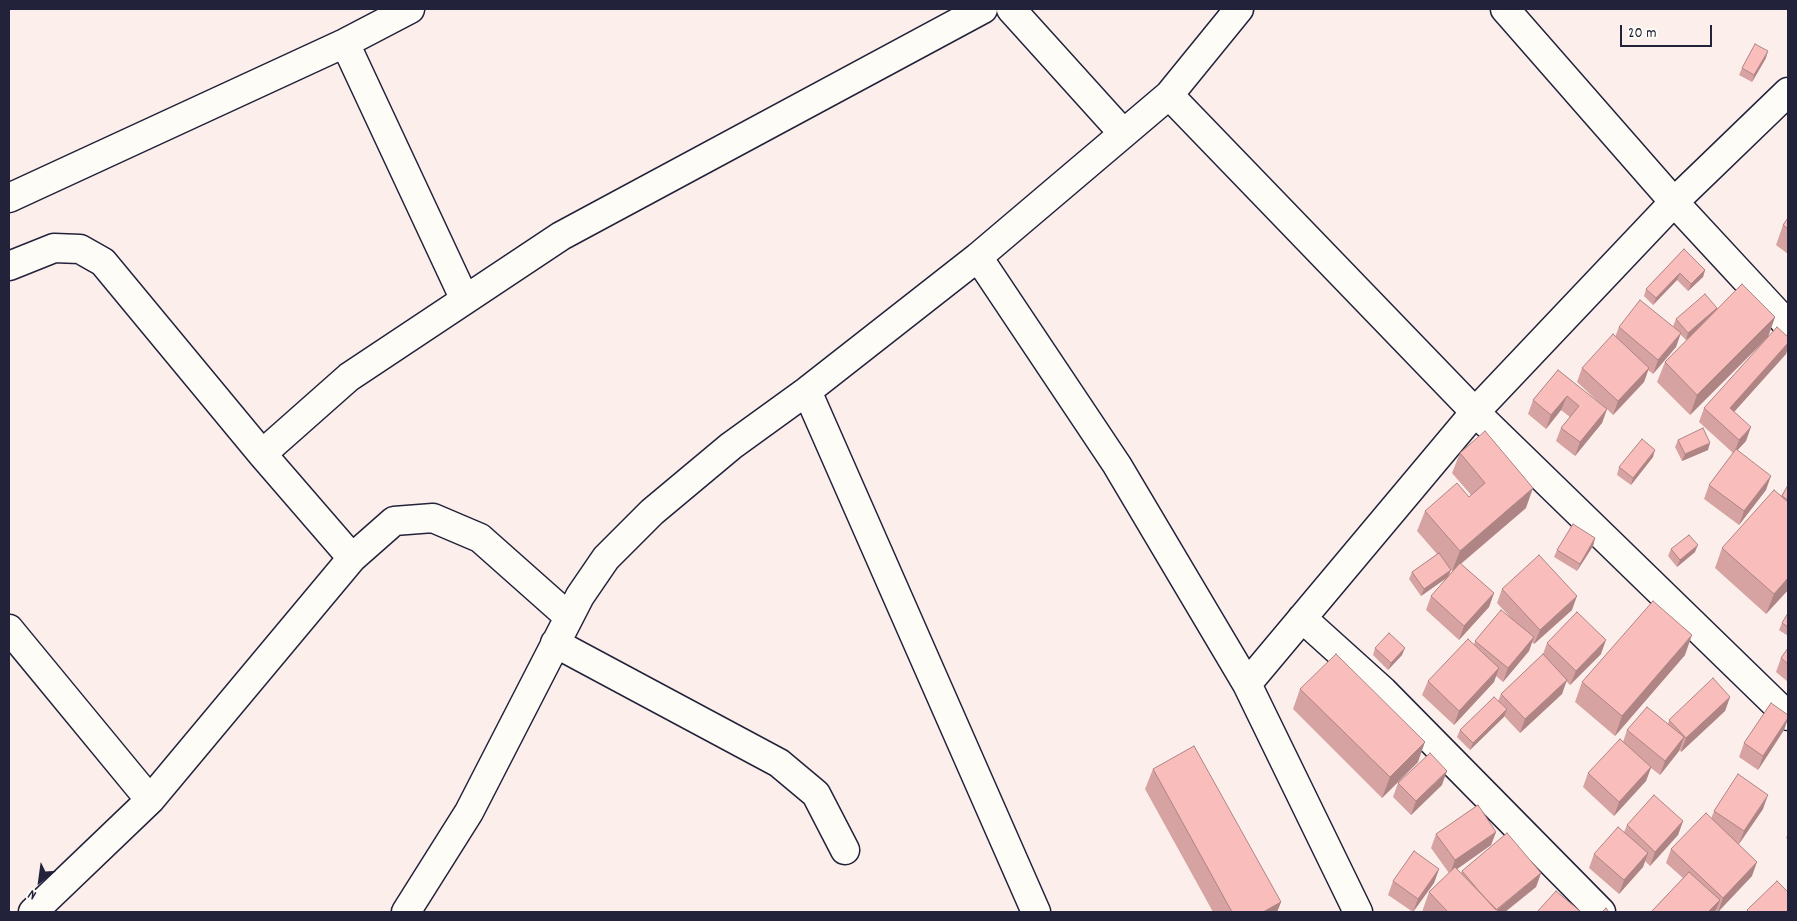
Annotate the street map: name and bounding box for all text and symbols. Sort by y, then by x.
scale bar [1622,15,1714,47]
text: 20 m [1628,23,1656,45]
north arrow [15,856,65,906]
text: N [25,884,41,904]

